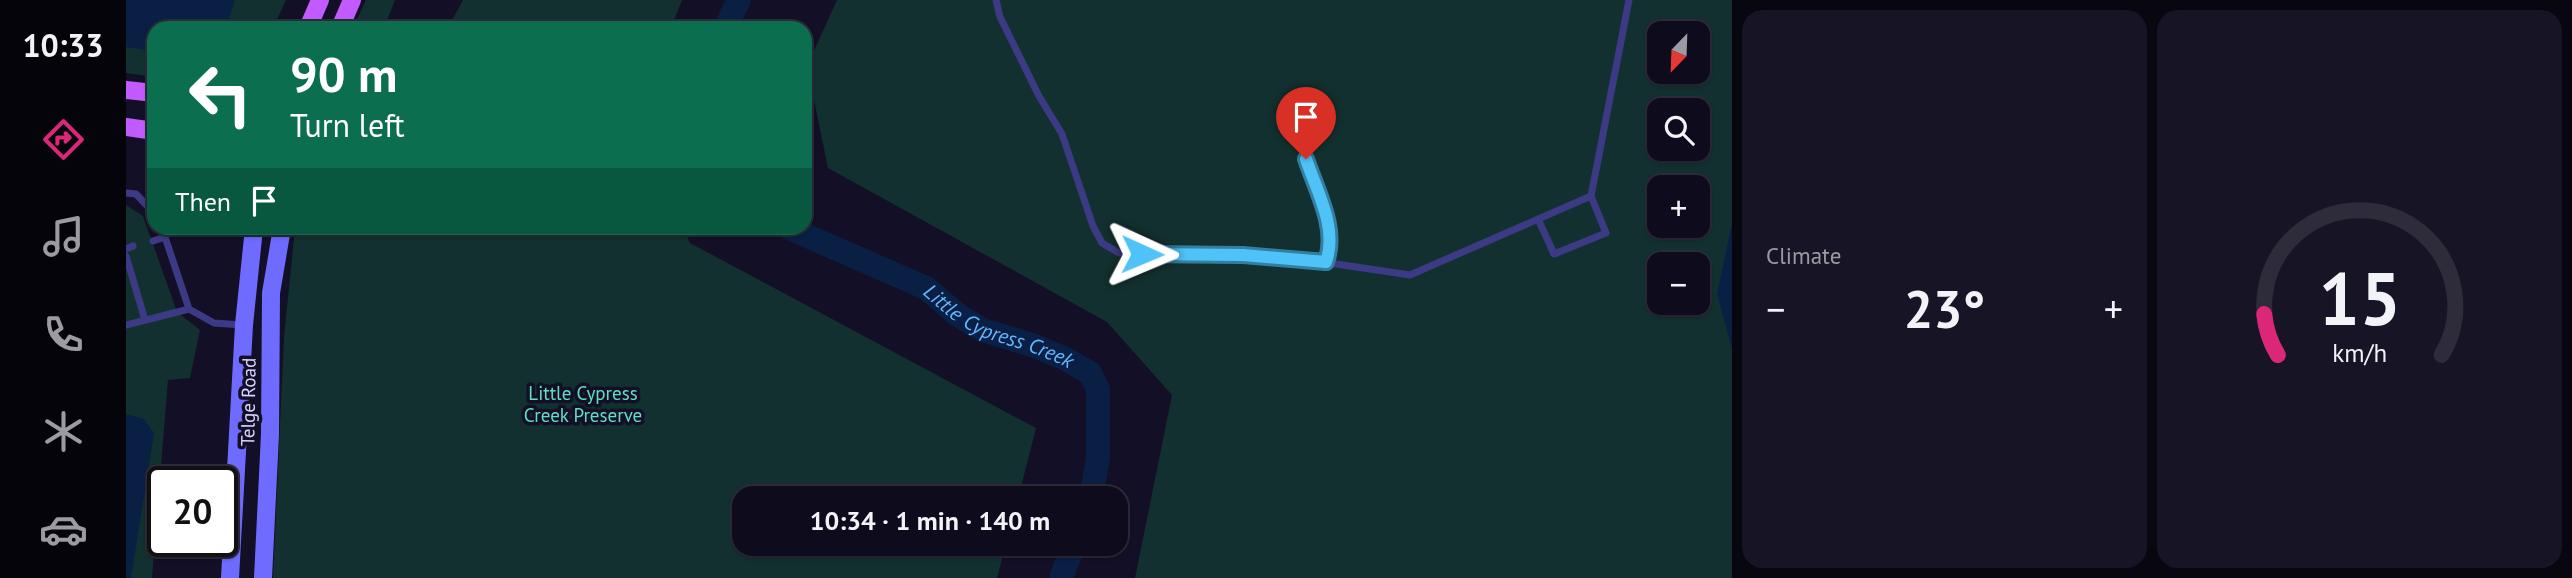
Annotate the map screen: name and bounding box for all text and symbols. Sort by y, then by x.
north arrow [1647,21,1710,84]
map controls [1647,21,1710,315]
text: 10:33 [22,24,104,66]
text: 90 m [290,42,397,106]
icon: left [175,49,266,140]
pin [1276,87,1336,159]
icon: arrive [1287,98,1325,136]
button: search [1647,98,1710,161]
text: Turn left [290,104,405,146]
icon: directions [39,115,88,164]
button: + [1647,175,1710,238]
icon: arrive [245,182,283,220]
text: Then [175,185,231,218]
icon: music [39,212,88,261]
position arrow [1105,217,1179,291]
text: Climate [1766,241,1841,270]
text: 15 [2318,251,2401,345]
button: − [1647,252,1710,315]
text: 23° [1904,275,1985,342]
water label: Little Cypress Creek [918,278,1081,375]
text: − [1766,284,1785,333]
text: + [2104,284,2123,333]
icon: phone [39,310,88,359]
text: km/h [2332,337,2387,369]
street label: Telge Road [235,358,261,446]
park label: Little Cypress Creek Preserve [524,381,642,427]
icon: climate [39,407,88,456]
speed limit sign: 20 [147,466,238,557]
text: 10:34 · 1 min · 140 m [810,504,1050,537]
icon: car [39,505,88,554]

